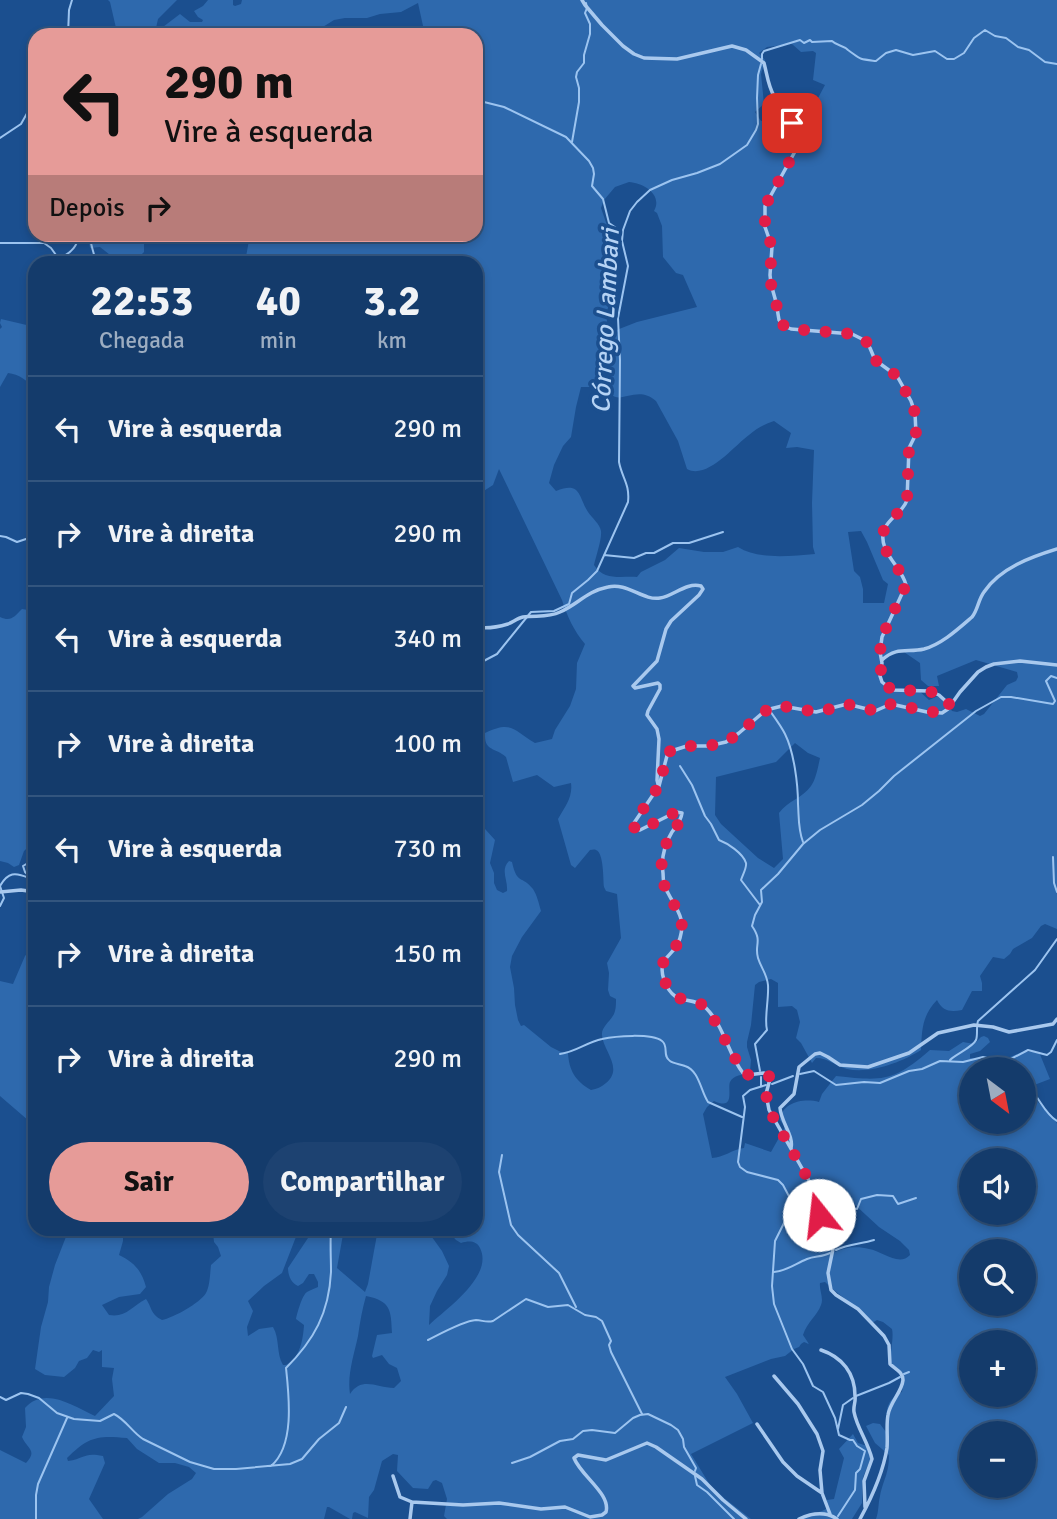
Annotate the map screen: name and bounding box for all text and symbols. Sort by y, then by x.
text: 290 m [164,52,294,112]
icon: left [49,56,140,147]
pin [762,93,822,153]
icon: arrive [773,104,811,142]
text: Vire à esquerda [164,112,374,151]
icon: right [139,189,177,227]
text: Depois [49,192,125,224]
water label: Córrego Lambari [585,225,627,414]
text: 22:53 [90,276,193,327]
text: 40 [256,276,301,327]
text: 3.2 [363,276,421,327]
text: Chegada [99,326,185,355]
text: min [260,326,297,355]
text: km [377,326,407,355]
icon: left [49,410,87,448]
text: Vire à esquerda [108,413,282,445]
text: 290 m [393,413,462,445]
icon: right [49,515,87,553]
text: Vire à direita [108,518,254,550]
text: 290 m [393,518,462,550]
icon: left [49,620,87,658]
text: Vire à esquerda [108,623,282,655]
text: 340 m [393,623,462,655]
icon: right [49,725,87,763]
text: Vire à direita [108,728,254,760]
text: 100 m [393,728,462,760]
icon: left [49,830,87,868]
text: Vire à esquerda [108,833,282,865]
text: 730 m [393,833,462,865]
icon: right [49,935,87,973]
text: Vire à direita [108,938,254,970]
text: 150 m [393,938,462,970]
icon: right [49,1040,87,1078]
text: Vire à direita [108,1043,254,1075]
text: 290 m [393,1043,462,1075]
north arrow [959,1057,1036,1134]
map controls [959,1057,1036,1498]
button: Sair [49,1142,249,1222]
button: Compartilhar [263,1142,462,1222]
button: sound [959,1148,1036,1225]
position arrow [782,1178,856,1252]
button: search [959,1239,1036,1316]
button: + [959,1330,1036,1407]
button: − [959,1421,1036,1498]

